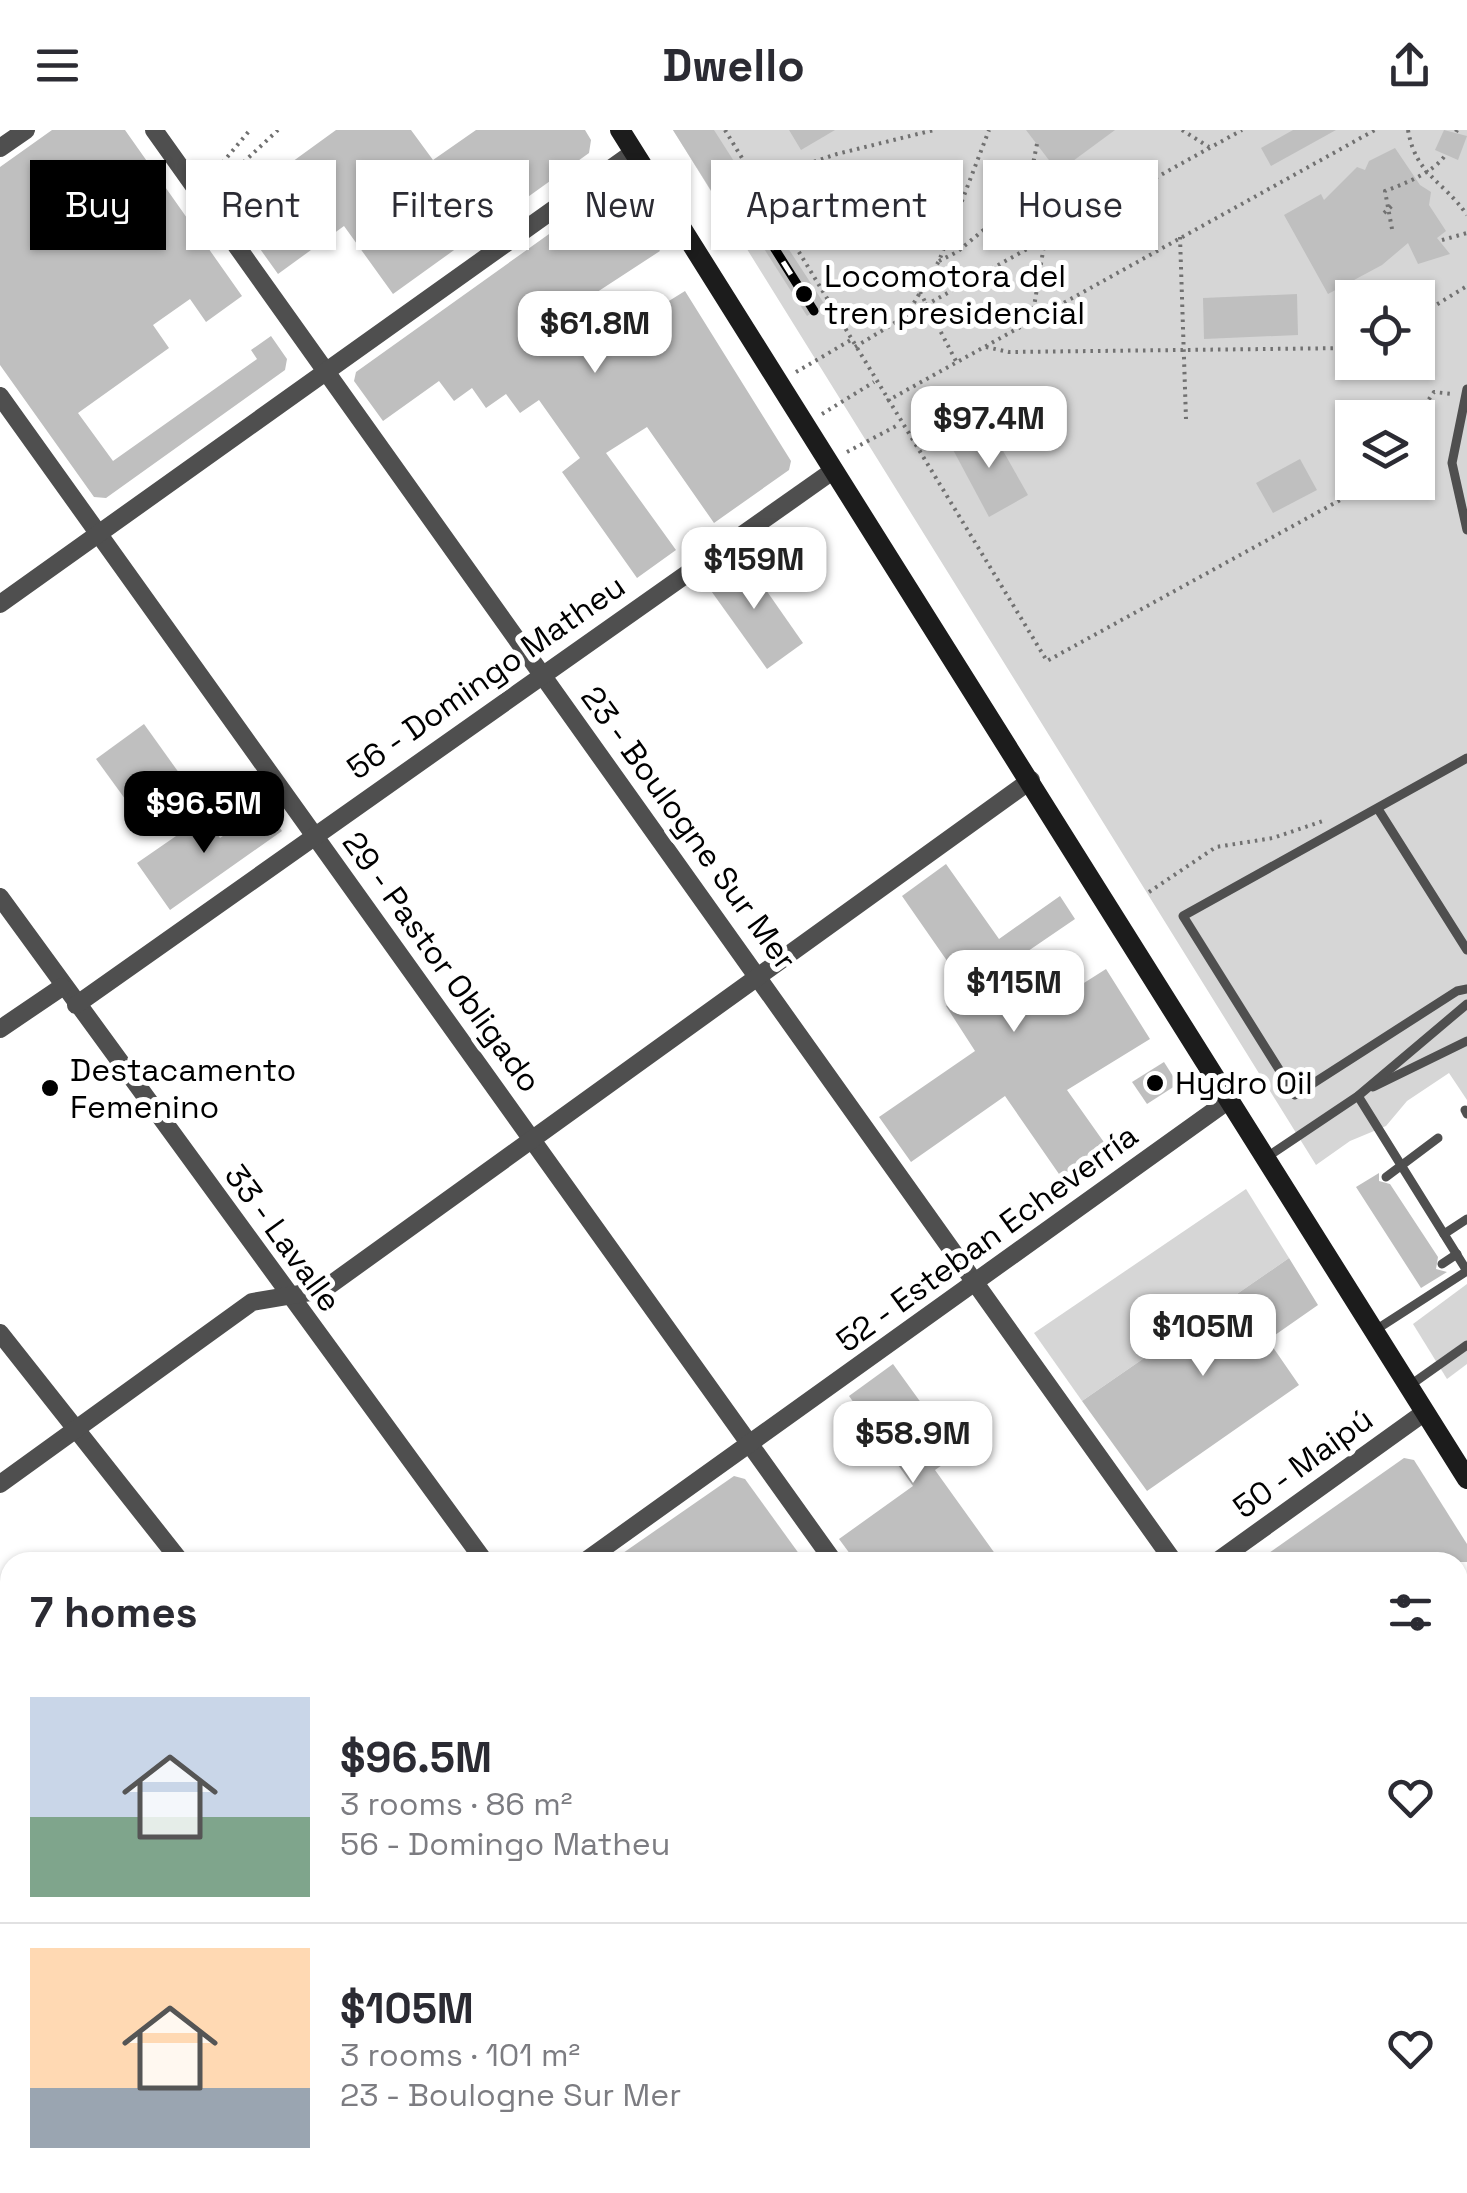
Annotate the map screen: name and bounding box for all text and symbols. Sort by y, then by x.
text: Dwello [662,37,805,94]
icon: menu [30,38,85,93]
icon: share [1382,38,1437,93]
chip: Buy [30,160,166,250]
chip: Rent [186,160,336,250]
chip: Filters [356,160,529,250]
chip: New [549,160,691,250]
chip: Apartment [711,160,963,250]
chip: House [983,160,1158,250]
place label: Locomotora del tren presidencial [824,256,1085,333]
map controls [1335,280,1435,500]
button: locate [1335,280,1435,380]
marker: Locomotora del tren presidencial [793,283,815,305]
pin: $61.8M [514,291,676,376]
text: $61.8M [540,303,650,343]
pin: $97.4M [908,386,1070,471]
text: $97.4M [933,398,1045,438]
button: layers [1335,400,1435,500]
pin: $159M [684,527,824,612]
text: $159M [703,539,805,579]
street label: 56 - Domingo Matheu [339,566,633,788]
street label: 23 - Boulogne Sur Mer [573,678,805,978]
pin: $96.5M [123,771,285,856]
text: $96.5M [146,783,262,823]
street label: 29 - Pastor Obligado [334,824,550,1100]
pin: $115M [944,950,1084,1035]
text: $115M [966,962,1062,1002]
place label: Destacamento Femenino [70,1050,296,1127]
place label: Hydro Oil [1175,1063,1313,1103]
marker: Hydro Oil [1144,1072,1166,1094]
marker: Destacamento Femenino [39,1077,61,1099]
street label: 52 - Esteban Echeverría [828,1115,1146,1361]
street label: 33 - Lavalle [216,1156,350,1320]
pin: $105M [1133,1294,1273,1379]
text: $105M [1152,1306,1254,1346]
street label: 50 - Maipú [1225,1399,1381,1527]
pin: $58.9M [832,1401,994,1486]
text: $58.9M [855,1413,971,1453]
icon: filters [1383,1585,1438,1640]
text: 7 homes [30,1586,198,1639]
text: $96.5M [340,1731,492,1784]
icon: home [110,1737,230,1857]
icon: heart [1383,1770,1438,1825]
text: 3 rooms · 86 m² [340,1784,572,1824]
text: 56 - Domingo Matheu [340,1824,670,1864]
text: $105M [340,1982,474,2035]
icon: home [110,1988,230,2108]
icon: heart [1383,2021,1438,2076]
text: 3 rooms · 101 m² [340,2035,580,2075]
text: 23 - Boulogne Sur Mer [340,2075,681,2115]

